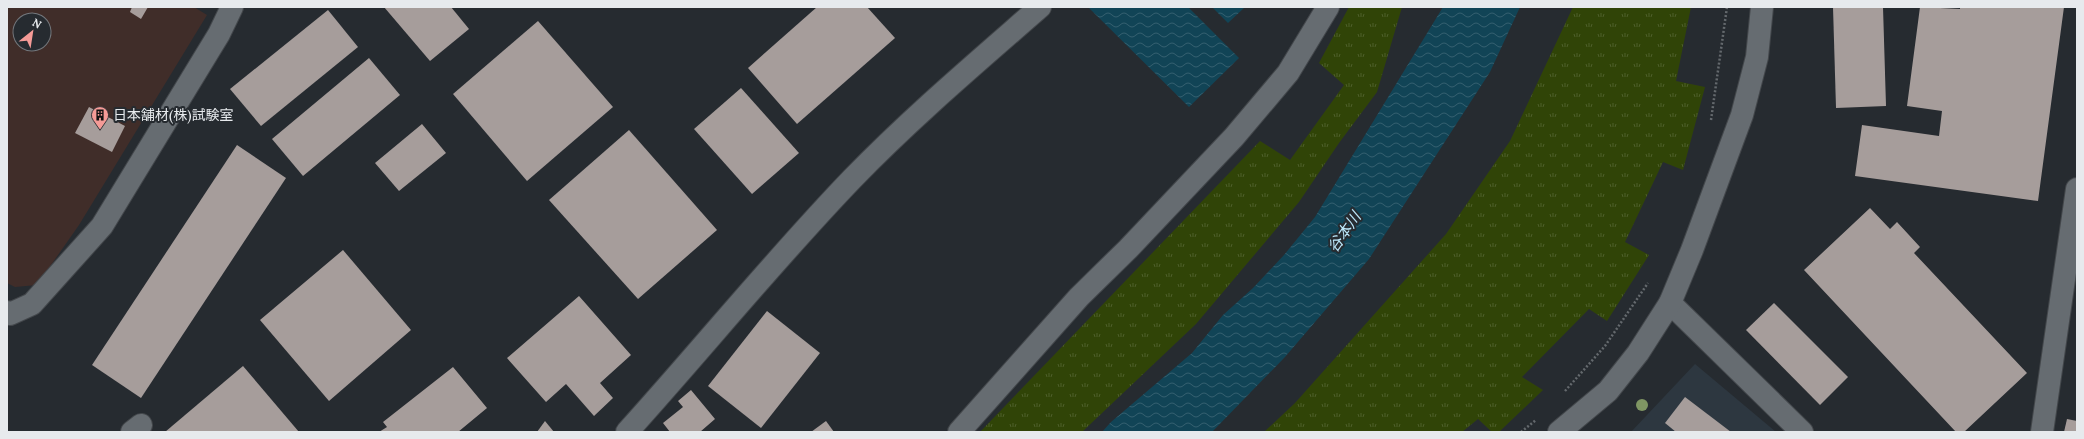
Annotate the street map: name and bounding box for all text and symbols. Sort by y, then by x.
north arrow [12,12,52,52]
text: N [30,15,45,32]
building icon: 日本舗材(株)試験室 [90,105,110,130]
place label: 日本舗材(株)試験室 [113,106,234,124]
water label: 谷本川 [1323,206,1366,256]

